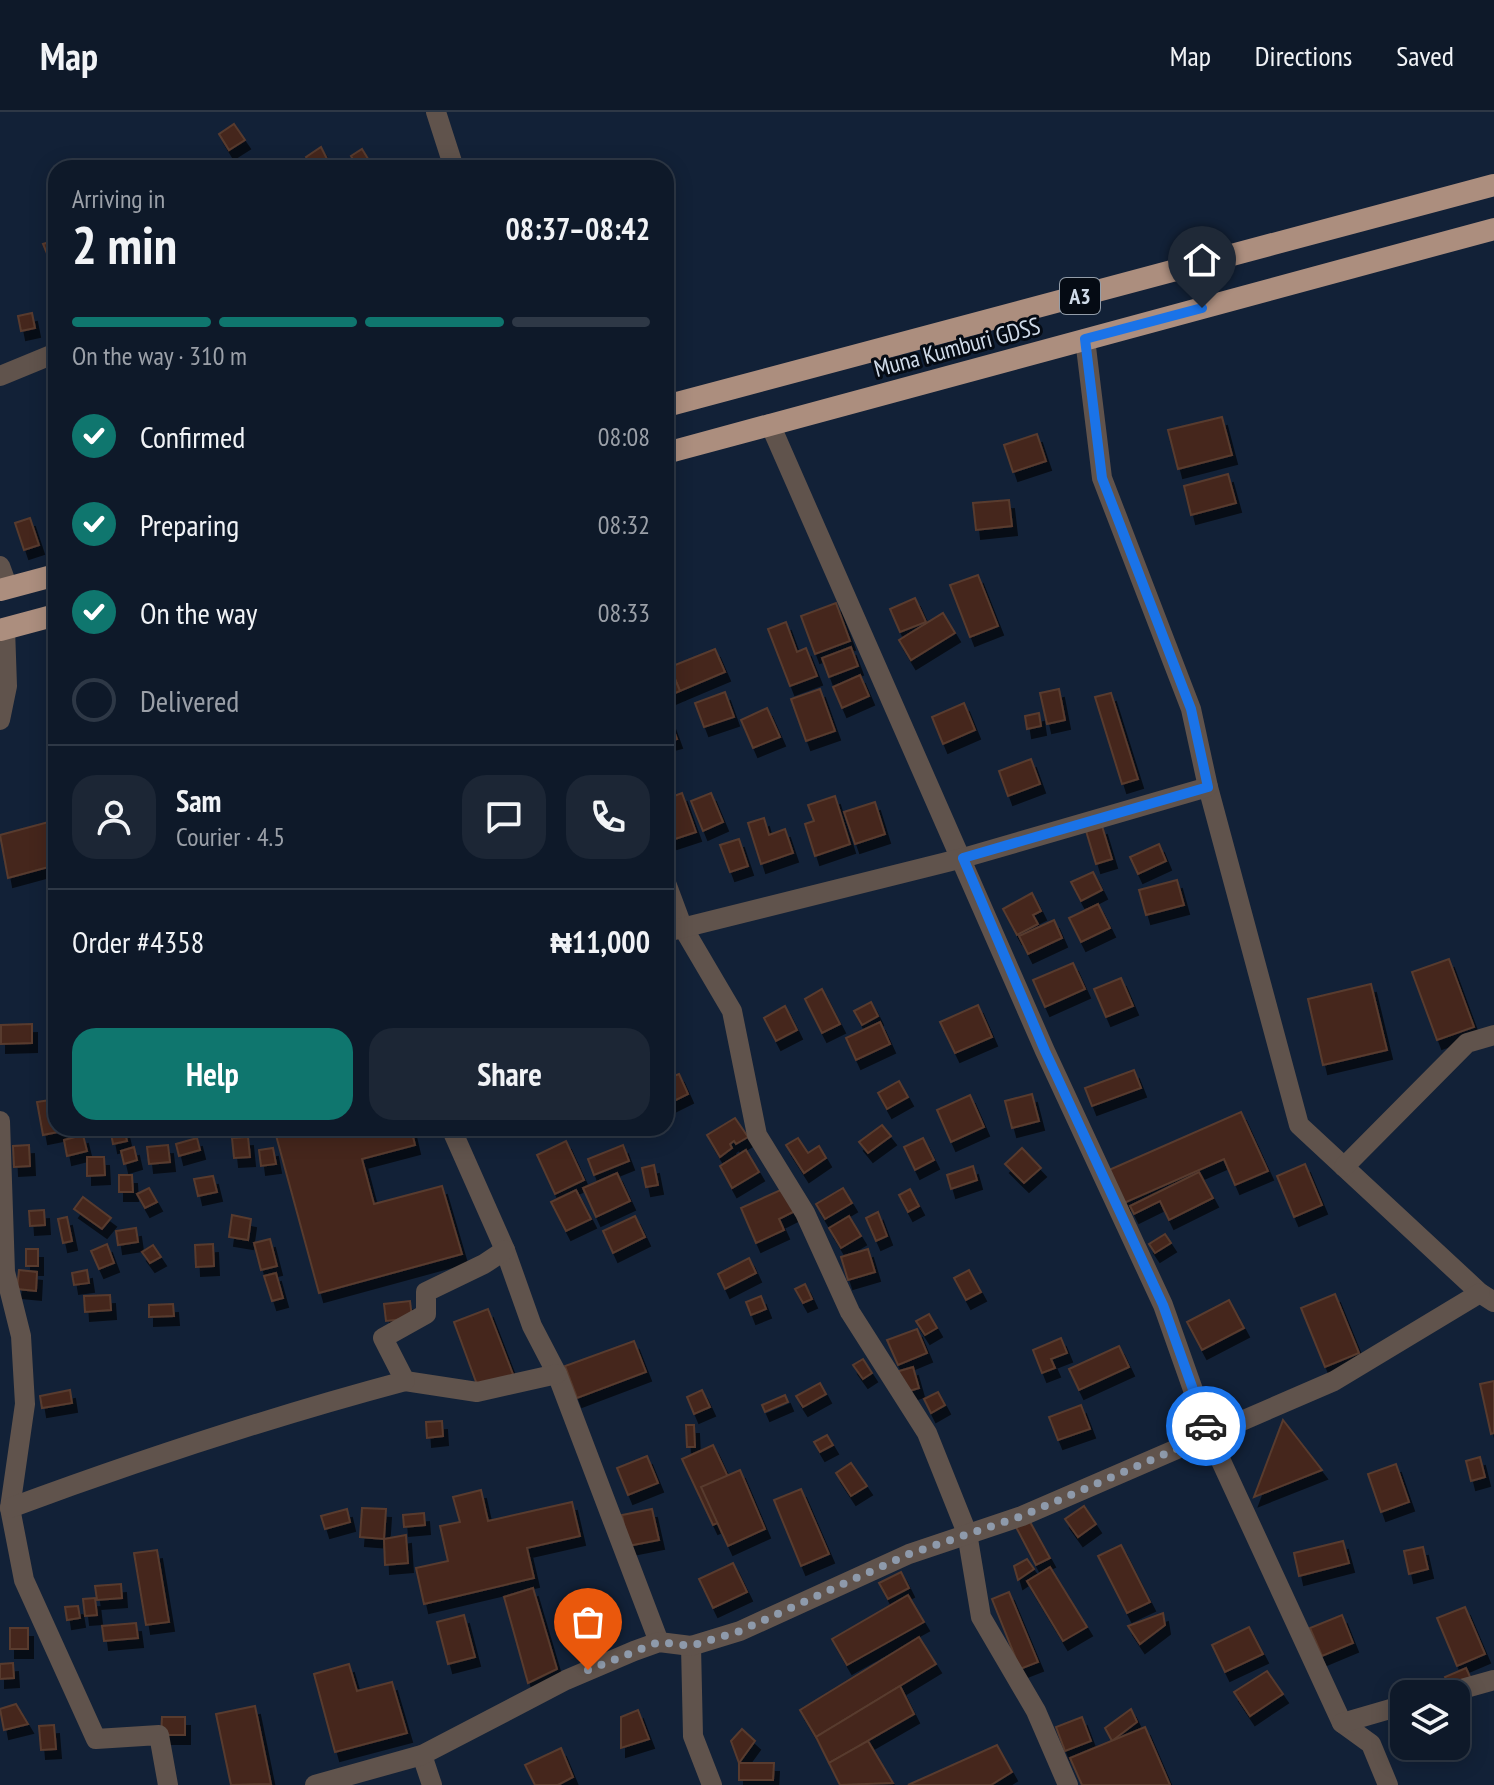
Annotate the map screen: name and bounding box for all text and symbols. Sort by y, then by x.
text: Map [40,31,98,80]
text: Map [1170,37,1211,74]
text: Directions [1255,37,1352,74]
text: Saved [1396,37,1454,74]
text: Arriving in [72,182,165,215]
text: 08:37–08:42 [506,209,650,248]
text: 2 min [72,211,177,278]
pin [1168,226,1236,308]
icon: home [1180,238,1224,282]
road number: A3 [1060,278,1100,314]
street label: Muna Kumburi GDSS [870,310,1044,384]
text: On the way · 310 m [72,339,247,372]
icon: check [72,414,116,458]
text: Confirmed [140,417,245,456]
text: 08:08 [598,420,650,453]
icon: check [72,502,116,546]
text: Preparing [140,505,239,544]
text: 08:32 [598,508,650,541]
icon: check [72,590,116,634]
text: On the way [140,593,257,632]
text: 08:33 [598,596,650,629]
text: Delivered [140,681,239,720]
button: person [72,775,156,859]
button: chat [462,775,546,859]
button: phone [566,775,650,859]
text: Sam [176,781,221,820]
text: Courier · 4.5 [176,820,285,853]
text: Order #4358 [72,922,204,961]
text: ₦11,000 [550,922,650,961]
button: Help [72,1028,353,1120]
button: Share [369,1028,650,1120]
courier [1166,1386,1246,1466]
icon: car [1184,1404,1228,1448]
pin [554,1588,622,1670]
icon: bag [566,1600,610,1644]
map controls [1390,1680,1470,1760]
button: layers [1390,1680,1470,1760]

